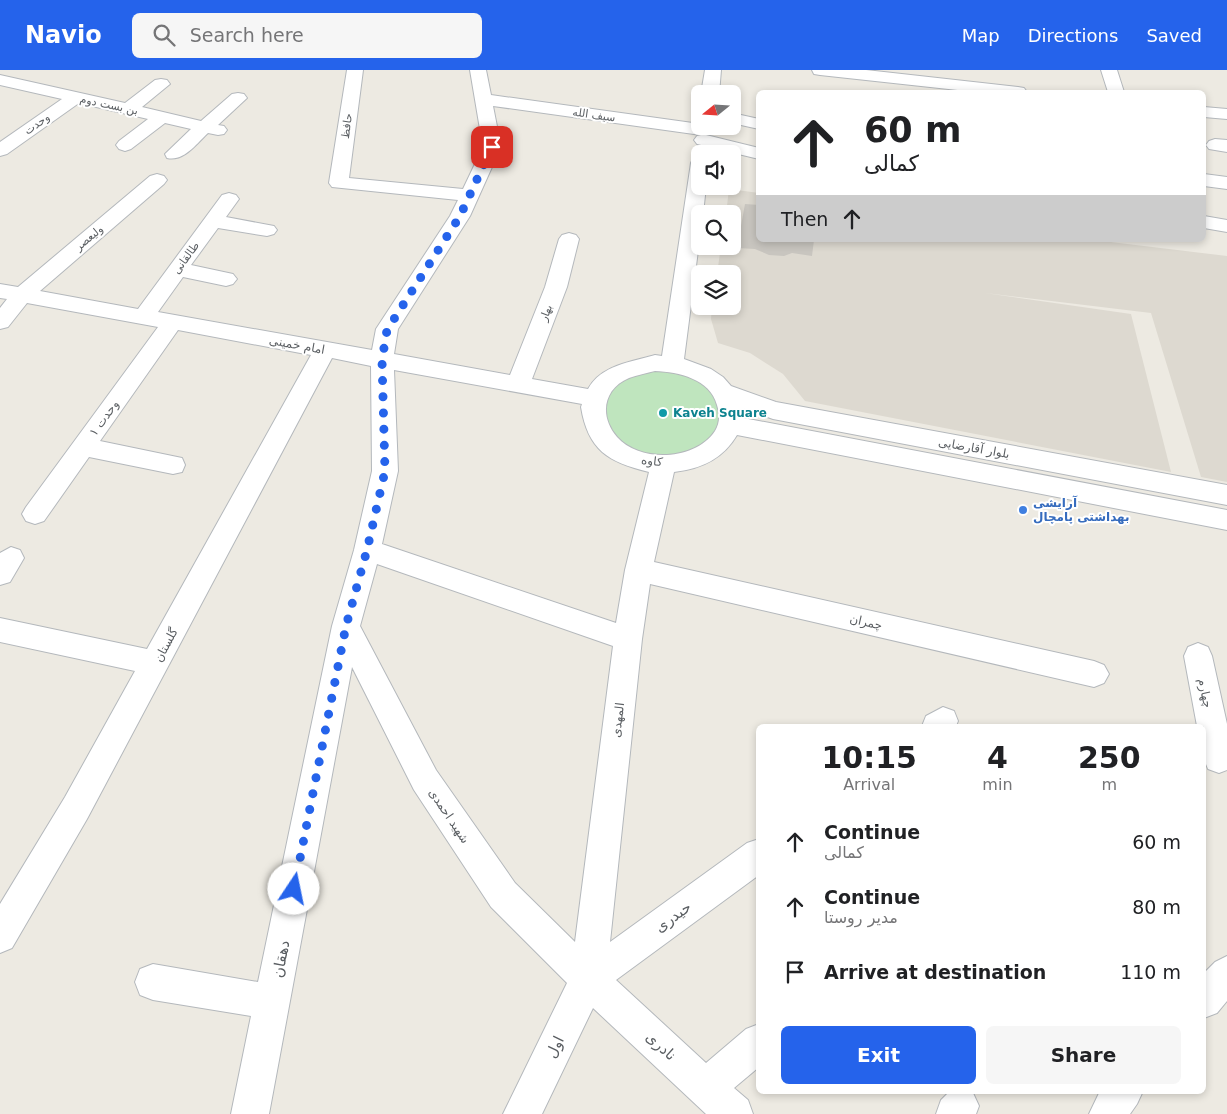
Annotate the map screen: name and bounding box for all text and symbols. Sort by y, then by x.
search box [132,13,482,58]
text: Navio [25,21,102,49]
icon: search [150,21,178,49]
text: Search here [190,24,304,46]
text: Map [962,25,1000,46]
text: Directions [1028,25,1118,46]
text: Saved [1146,25,1202,46]
north arrow [691,85,741,135]
map controls [691,85,741,315]
street label: بن بست دوم [79,92,139,118]
street label: سیف الله [572,106,616,124]
icon: ahead [781,110,846,175]
text: 60 m [864,110,961,150]
street label: وحدت [22,111,52,137]
street label: حافظ [339,112,355,140]
pin [471,126,513,168]
icon: arrive [478,133,506,161]
button: sound [691,145,741,195]
text: کمالی [864,151,919,176]
button: search [691,205,741,255]
icon: ahead [838,205,866,233]
text: Then [781,208,828,230]
street label: ولیعصر [71,222,106,254]
street label: طالقانی [170,239,202,277]
button: layers [691,265,741,315]
street label: بهار [537,303,555,324]
street label: امام خمینی [268,333,326,357]
street label: وحدت ۱ [86,397,123,439]
place label: Kaveh Square [673,406,767,420]
marker: Kaveh Square [657,407,669,419]
street label: بلوار آقارضایی [937,434,1011,462]
street label: کاوه [640,453,664,470]
place label: آرایشی بهداشتی پامچال [1033,495,1130,524]
marker: آرایشی بهداشتی پامچال [1017,504,1029,516]
street label: چمران [848,611,884,634]
street label: گلستان [151,625,181,664]
street label: چهارم [1194,677,1215,709]
street label: المهدی [609,702,627,738]
text: 10:15 [821,740,917,775]
text: 4 [987,740,1008,775]
text: 250 [1078,740,1141,775]
text: Arrival [843,775,895,794]
text: min [982,775,1013,794]
text: m [1101,775,1117,794]
street label: شهید احمدی [426,786,472,846]
text: Continue [824,821,920,843]
icon: ahead [781,828,809,856]
text: 60 m [1132,831,1181,853]
text: کمالی [824,843,864,862]
position arrow [267,862,319,914]
text: Continue [824,886,920,908]
icon: ahead [781,893,809,921]
text: 80 m [1132,896,1181,918]
street label: حیدری [651,898,695,936]
text: مدیر روستا [824,908,898,927]
street label: دهقان [269,939,293,979]
icon: arrive [781,958,809,986]
text: Arrive at destination [824,961,1046,983]
text: 110 m [1120,961,1181,983]
button: Exit [781,1026,976,1084]
button: Share [986,1026,1181,1084]
street label: نادری [642,1028,680,1064]
street label: اول [542,1033,568,1061]

